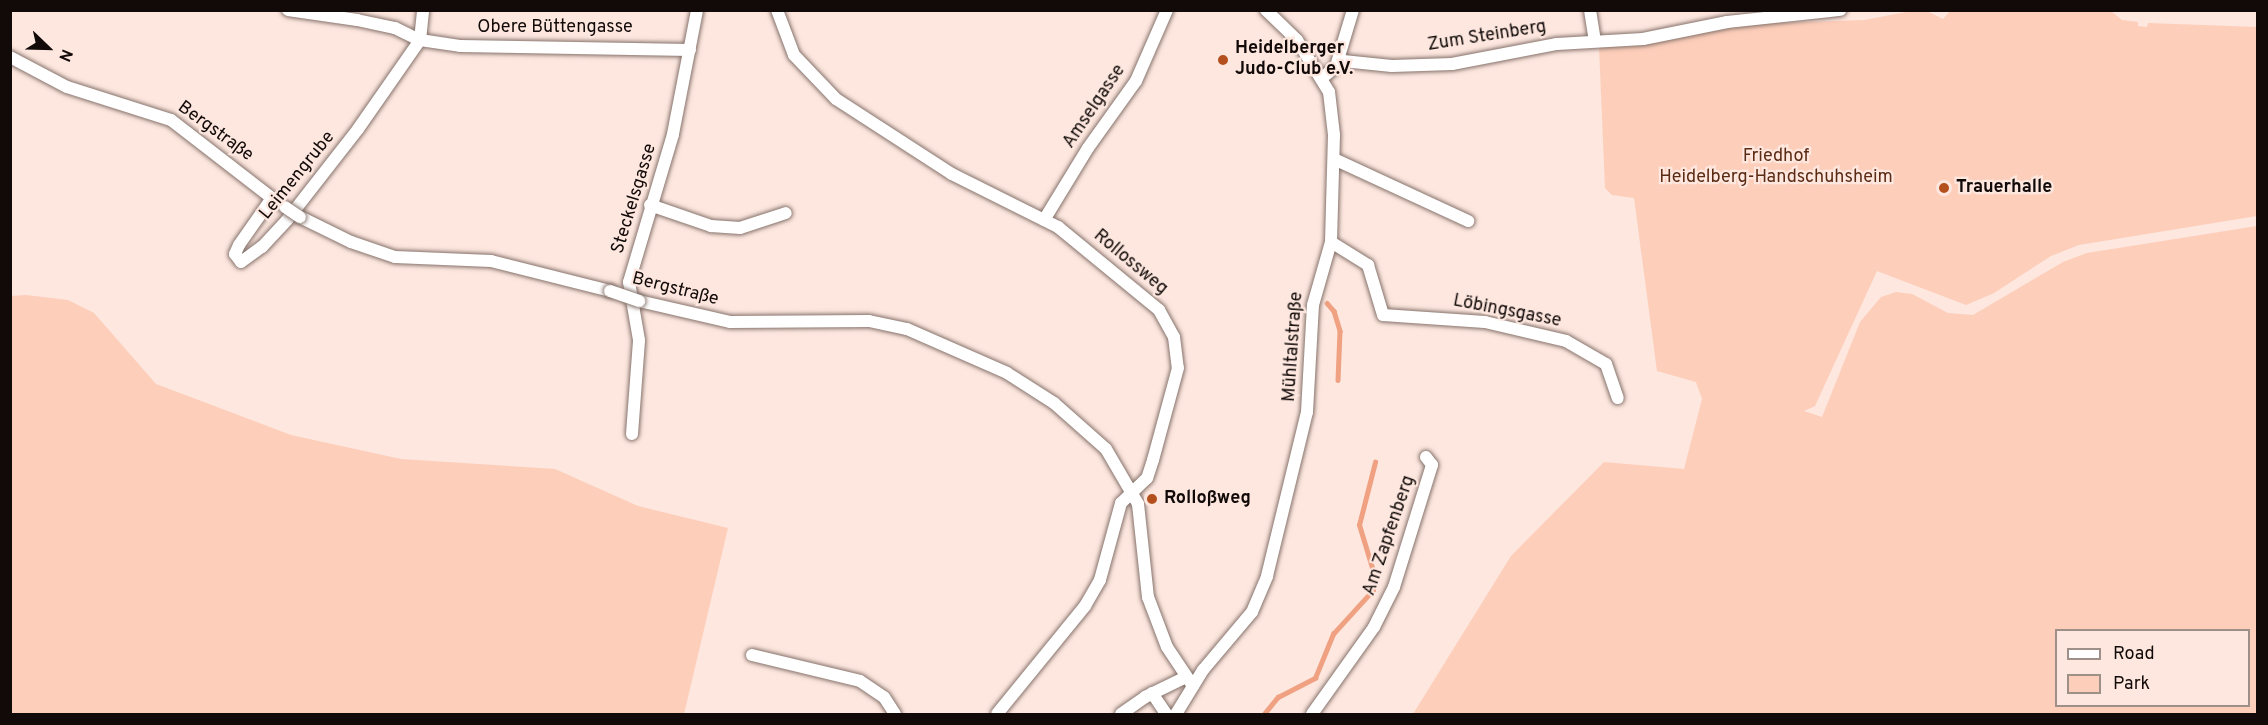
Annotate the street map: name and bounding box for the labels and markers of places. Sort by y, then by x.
place label: Heidelberger Judo-Club e.V. [1235,39,1353,82]
marker: Heidelberger Judo-Club e.V. [1216,53,1230,67]
place label: Trauerhalle [1956,177,2052,199]
marker: Trauerhalle [1937,181,1951,195]
place label: Rolloßweg [1164,488,1251,510]
marker: Rolloßweg [1145,492,1159,506]

